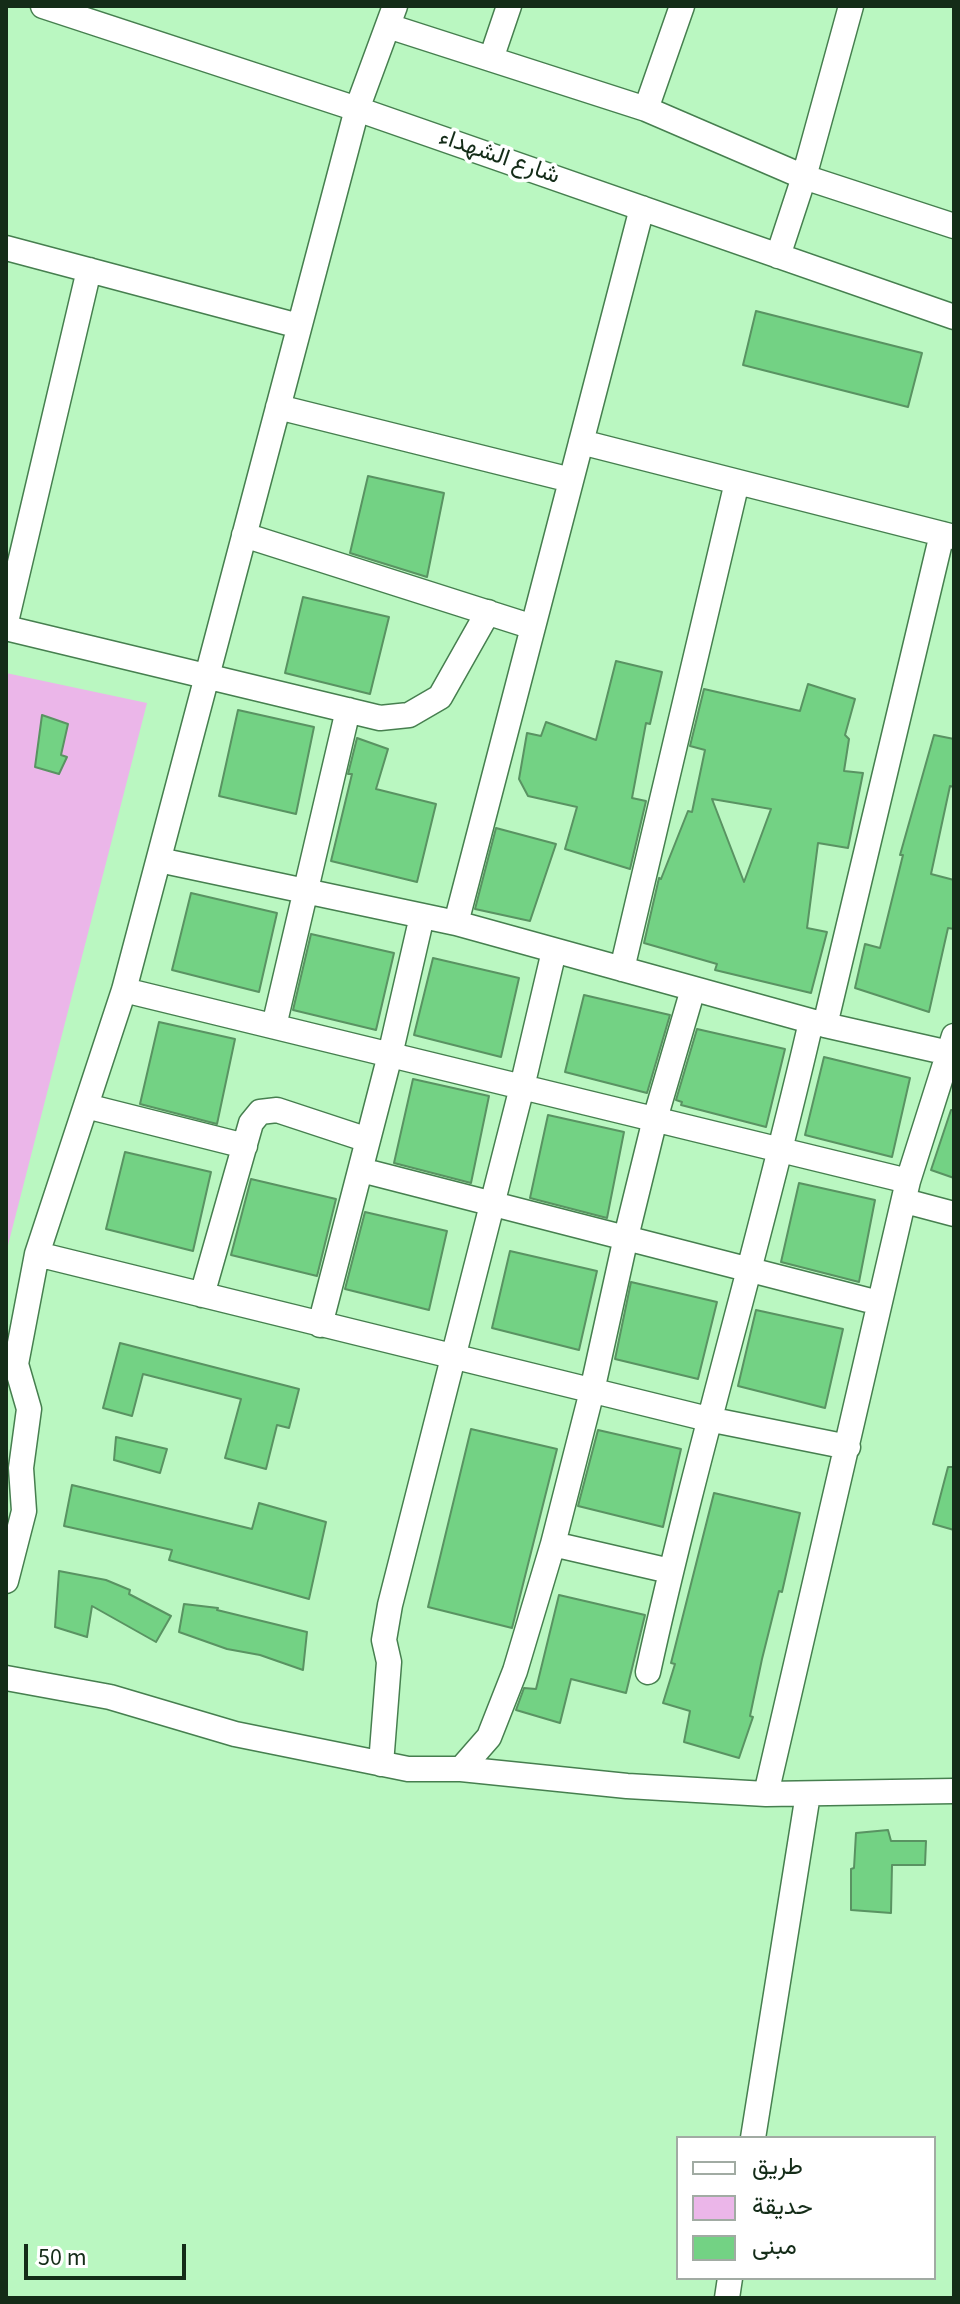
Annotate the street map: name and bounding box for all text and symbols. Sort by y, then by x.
street label: شارع الشهداء [435,124,563,192]
legend [676,2136,936,2280]
text: طريق [752,2149,803,2184]
text: حديقة [752,2189,813,2224]
scale bar [28,2228,190,2278]
text: مبنى [752,2229,797,2264]
text: 50 m [38,2240,87,2275]

